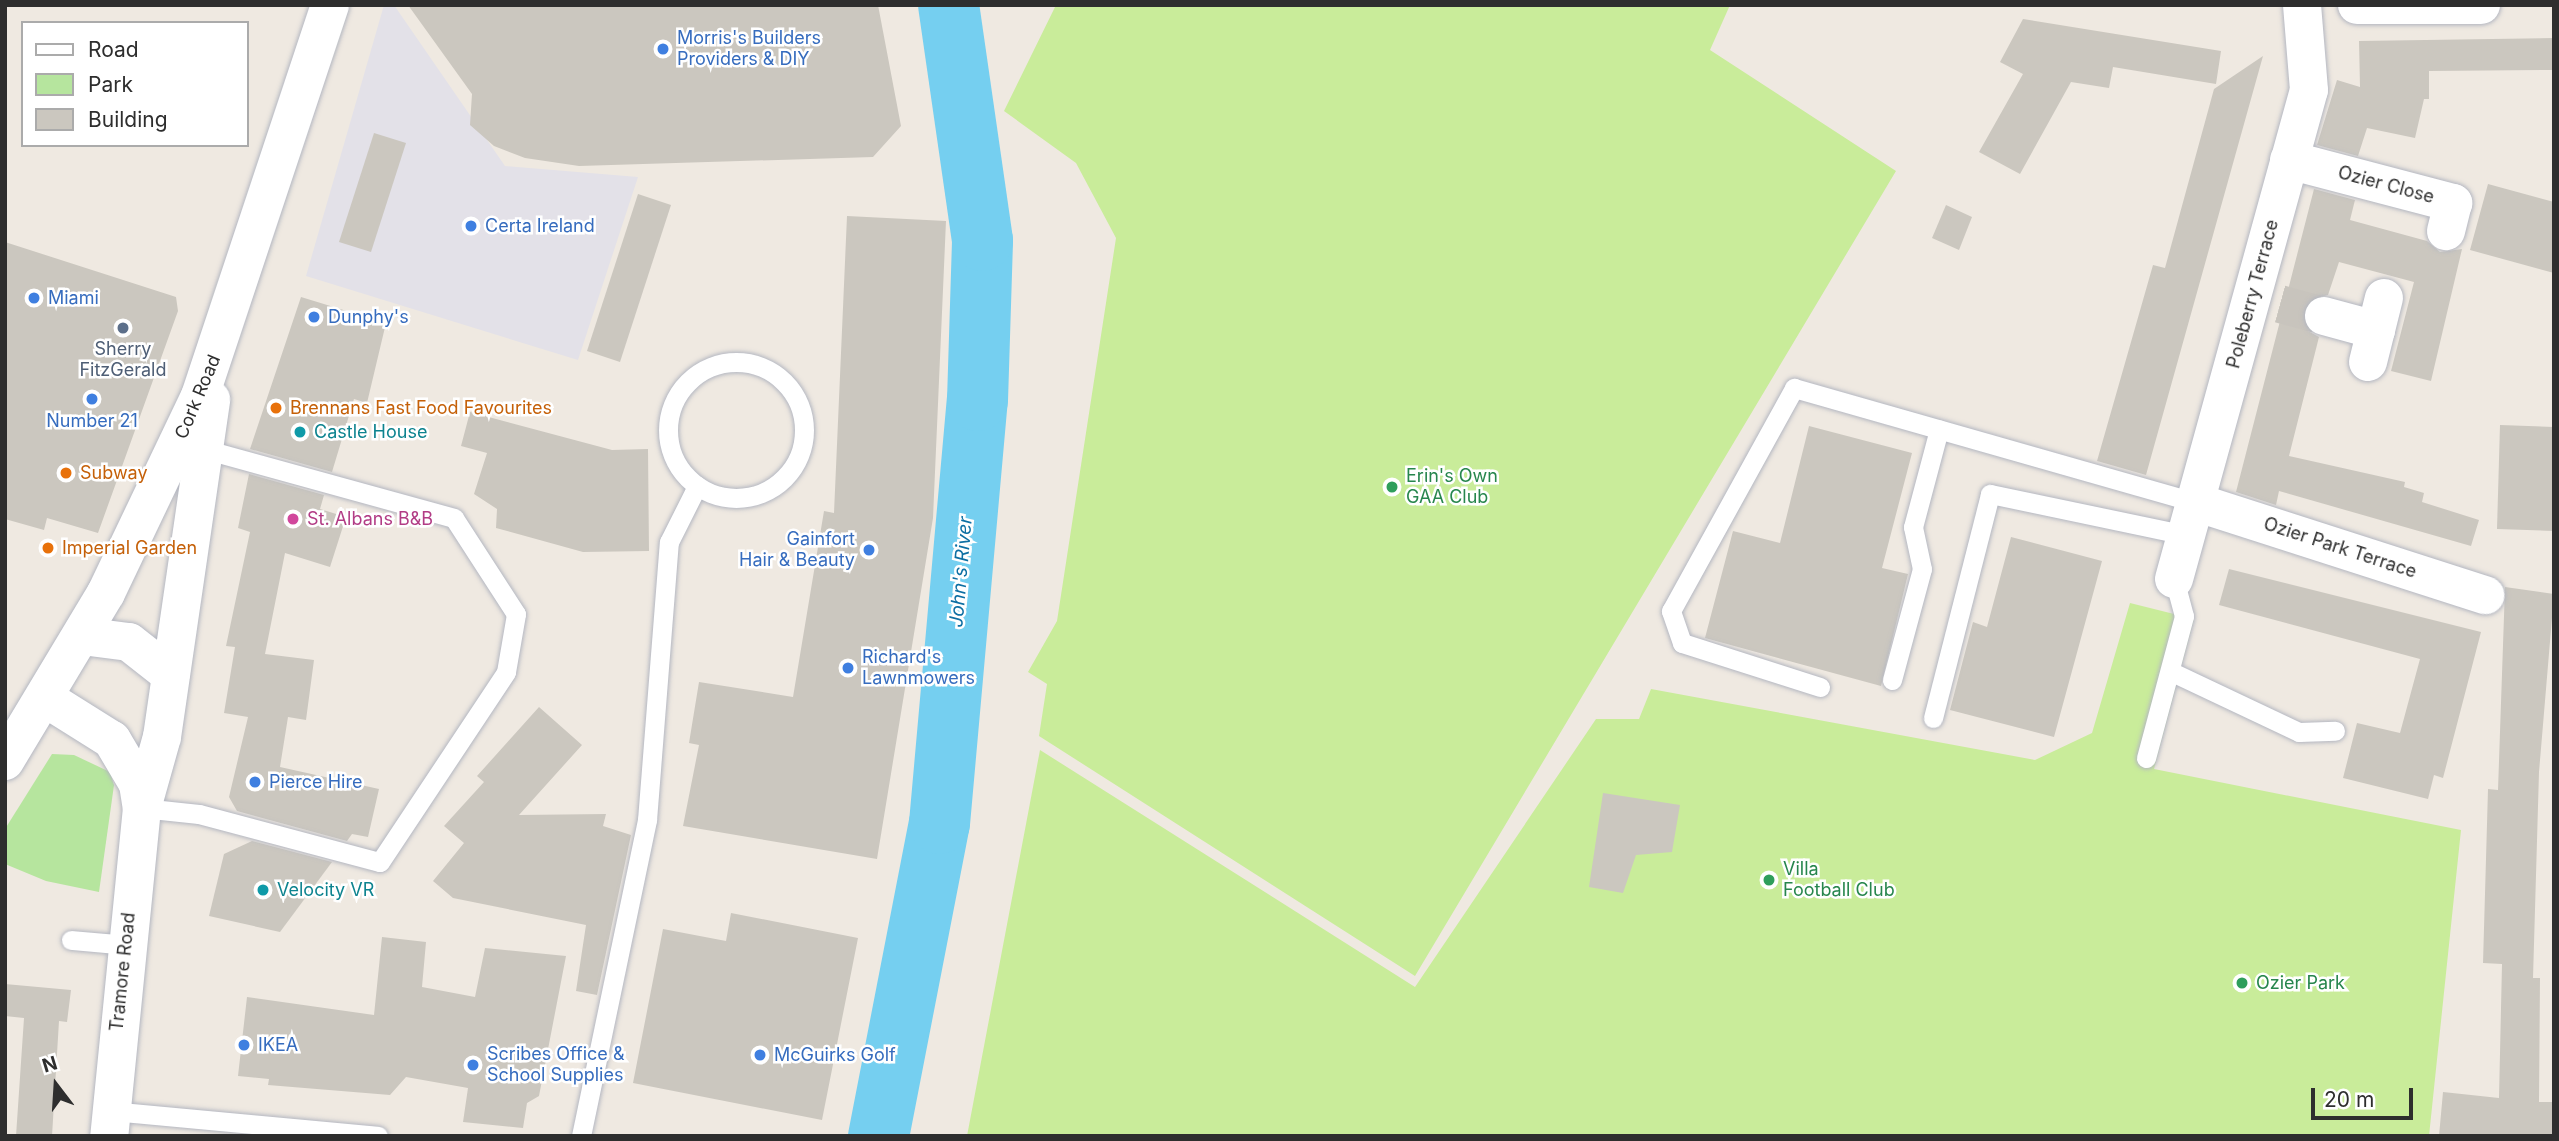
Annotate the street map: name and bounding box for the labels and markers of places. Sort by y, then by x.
place label: Morris's Builders Providers & DIY [677,28,821,70]
marker: Morris's Builders Providers & DIY [655,41,671,57]
place label: Certa Ireland [485,215,595,237]
marker: Certa Ireland [463,218,479,234]
place label: Miami [48,287,99,309]
marker: Miami [26,290,42,306]
place label: Dunphy's [328,306,409,328]
marker: Dunphy's [306,309,322,325]
marker: Sherry FitzGerald [115,320,131,336]
place label: Sherry FitzGerald [79,339,167,382]
marker: Number 21 [84,391,100,407]
place label: Brennans Fast Food Favourites [290,397,552,419]
marker: Brennans Fast Food Favourites [268,400,284,416]
place label: Number 21 [46,410,138,432]
place label: Castle House [314,421,427,443]
marker: Castle House [292,424,308,440]
place label: Subway [80,462,148,484]
marker: Subway [58,465,74,481]
place label: Erin's Own GAA Club [1406,466,1498,508]
marker: Erin's Own GAA Club [1384,479,1400,495]
place label: St. Albans B&B [307,508,433,530]
marker: St. Albans B&B [285,511,301,527]
place label: Gainfort Hair & Beauty [739,529,855,572]
place label: Imperial Garden [62,537,197,559]
marker: Imperial Garden [40,540,56,556]
marker: Gainfort Hair & Beauty [861,542,877,558]
place label: Richard's Lawnmowers [862,647,975,690]
marker: Richard's Lawnmowers [840,660,856,676]
place label: Pierce Hire [269,771,362,793]
marker: Pierce Hire [247,774,263,790]
place label: Villa Football Club [1783,859,1895,902]
marker: Villa Football Club [1761,872,1777,888]
place label: Velocity VR [277,879,374,901]
marker: Velocity VR [255,882,271,898]
place label: Ozier Park [2256,972,2345,994]
marker: Ozier Park [2234,975,2250,991]
place label: IKEA [258,1034,298,1056]
marker: IKEA [236,1037,252,1053]
place label: Scribes Office & School Supplies [487,1044,625,1086]
place label: McGuirks Golf [774,1044,896,1066]
marker: McGuirks Golf [752,1047,768,1063]
marker: Scribes Office & School Supplies [465,1057,481,1073]

